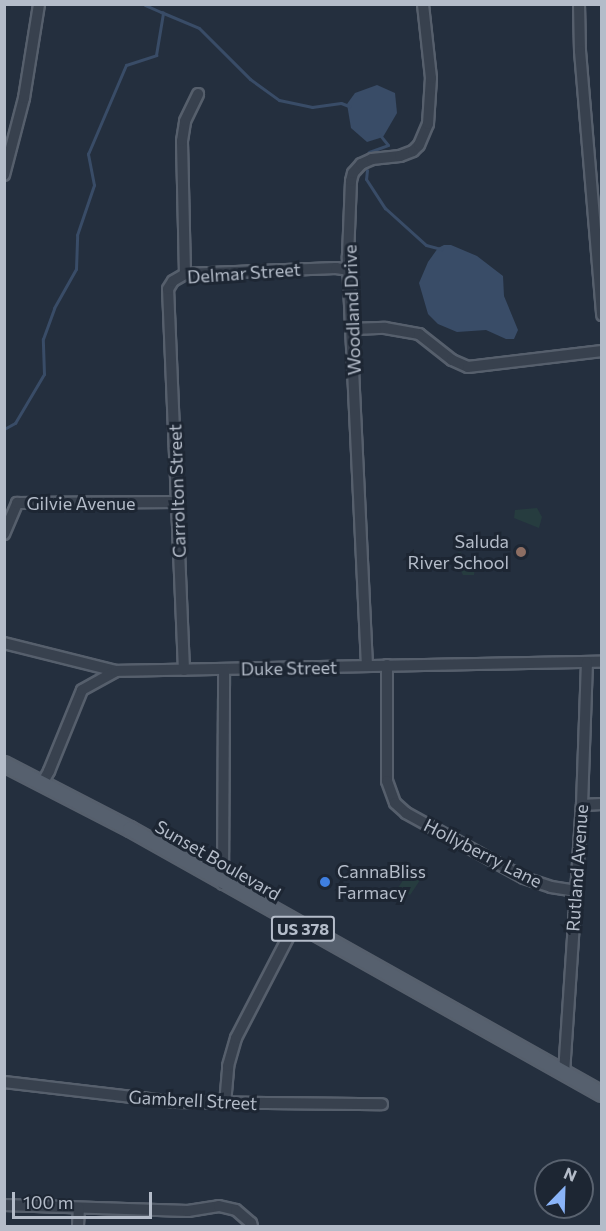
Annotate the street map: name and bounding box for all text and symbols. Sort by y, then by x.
street label: Woodland Drive [339,244,365,376]
street label: Delmar Street [186,258,302,288]
street label: Carrolton Street [164,424,190,558]
street label: Gilvie Avenue [26,492,136,514]
place label: Saluda River School [407,531,509,574]
marker: Saluda River School [514,545,528,559]
street label: Duke Street [241,656,337,680]
street label: Rutland Avenue [562,804,592,932]
street label: Hollyberry Lane [420,814,546,892]
street label: Sunset Boulevard [151,815,285,905]
place label: CannaBliss Farmacy [337,861,426,904]
marker: CannaBliss Farmacy [318,875,332,889]
road number: US 378 [270,916,336,942]
street label: Gambrell Street [128,1086,258,1114]
north arrow [534,1159,594,1219]
text: N [561,1163,580,1185]
scale bar [15,1180,154,1218]
text: 100 m [23,1191,73,1213]

